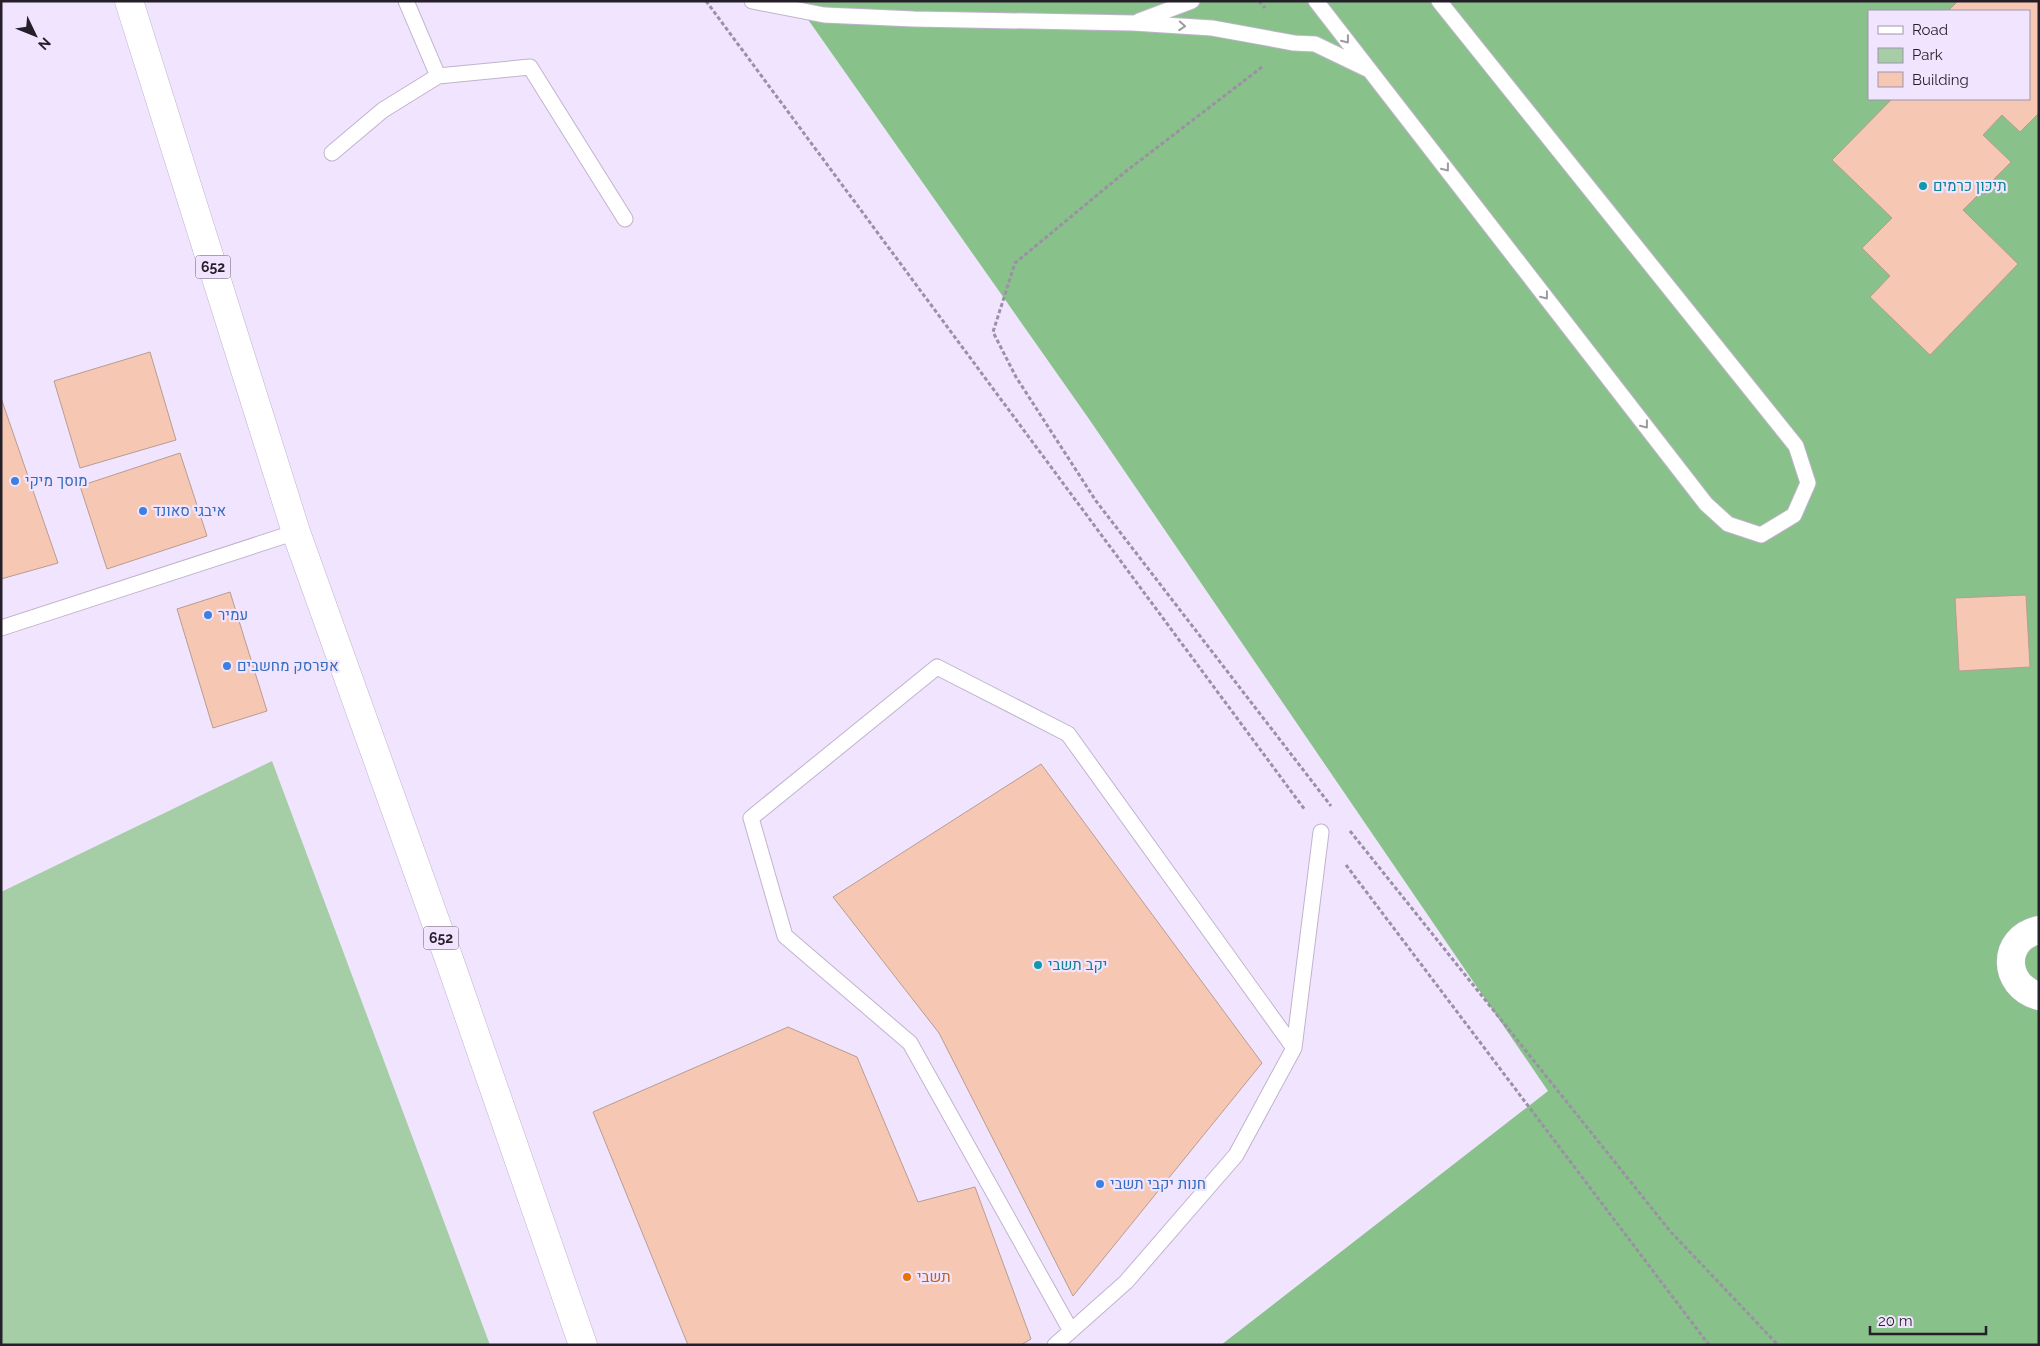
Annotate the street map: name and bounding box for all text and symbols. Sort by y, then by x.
north arrow [10,10,60,60]
legend [1868,10,2030,100]
one-way arrow [1178,21,1186,32]
text: Road [1912,21,1948,39]
one-way arrow [1340,34,1349,43]
text: N [35,35,54,53]
text: Park [1912,46,1943,64]
text: Building [1912,71,1969,89]
one-way arrow [1440,162,1449,172]
place label: תיכון כרמים [1933,177,2007,195]
marker: תיכון כרמים [1917,180,1929,192]
road number: 652 [196,256,230,278]
one-way arrow [1540,290,1548,299]
one-way arrow [1639,419,1648,428]
place label: מוסך מיקי [25,472,88,490]
marker: מוסך מיקי [9,475,21,487]
place label: איבגי סאונד [153,502,226,520]
marker: איבגי סאונד [137,505,149,517]
place label: עמיר [218,606,248,624]
marker: עמיר [202,609,214,621]
place label: אפרסק מחשבים [237,657,339,675]
marker: אפרסק מחשבים [221,660,233,672]
road number: 652 [424,926,458,950]
place label: יקב תשבי [1048,956,1107,974]
marker: יקב תשבי [1032,959,1044,971]
place label: חנות יקבי תשבי [1110,1175,1206,1193]
marker: חנות יקבי תשבי [1094,1178,1106,1190]
place label: תשבי [917,1268,951,1286]
marker: תשבי [901,1271,913,1283]
scale bar [1870,1304,1986,1336]
text: 20 m [1878,1312,1913,1330]

